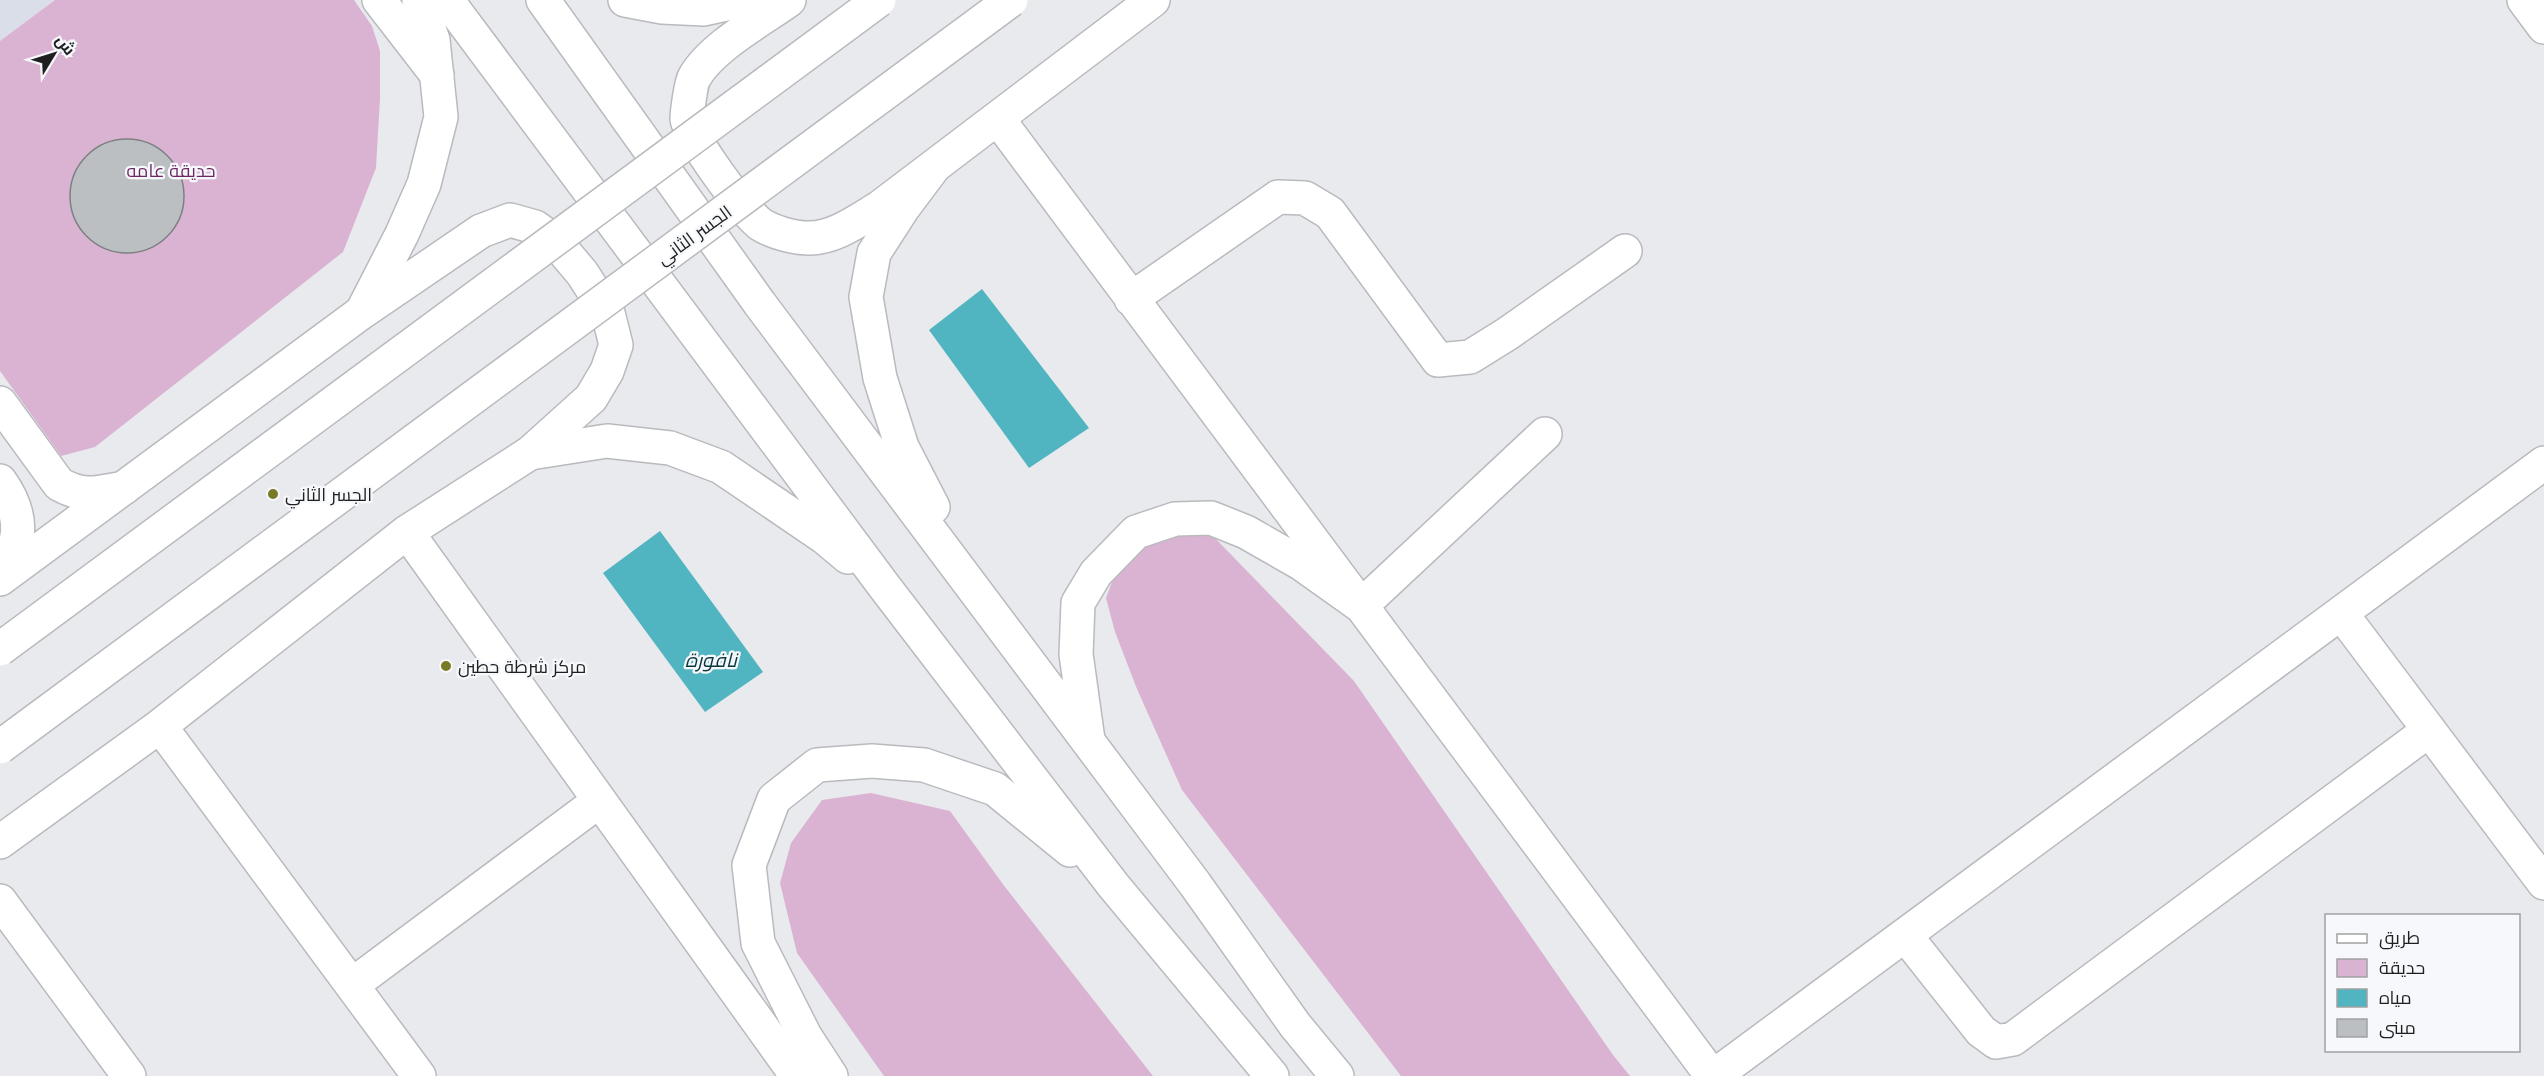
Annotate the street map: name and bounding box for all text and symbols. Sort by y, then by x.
north arrow [24,24,84,84]
text: ش [52,31,80,59]
park label: حديقة عامه [126,159,216,182]
street label: الجسر الثاني [652,200,738,272]
place label: الجسر الثاني [285,483,372,509]
marker: الجسر الثاني [266,487,280,501]
water label: نافورة [685,647,740,673]
place label: مركز شرطة حطين [458,655,586,678]
marker: مركز شرطة حطين [439,659,453,673]
legend [2325,914,2520,1052]
text: طريق [2379,926,2420,950]
text: حديقة [2379,956,2425,979]
text: مياه [2379,986,2412,1009]
text: مبنى [2379,1016,2416,1039]

